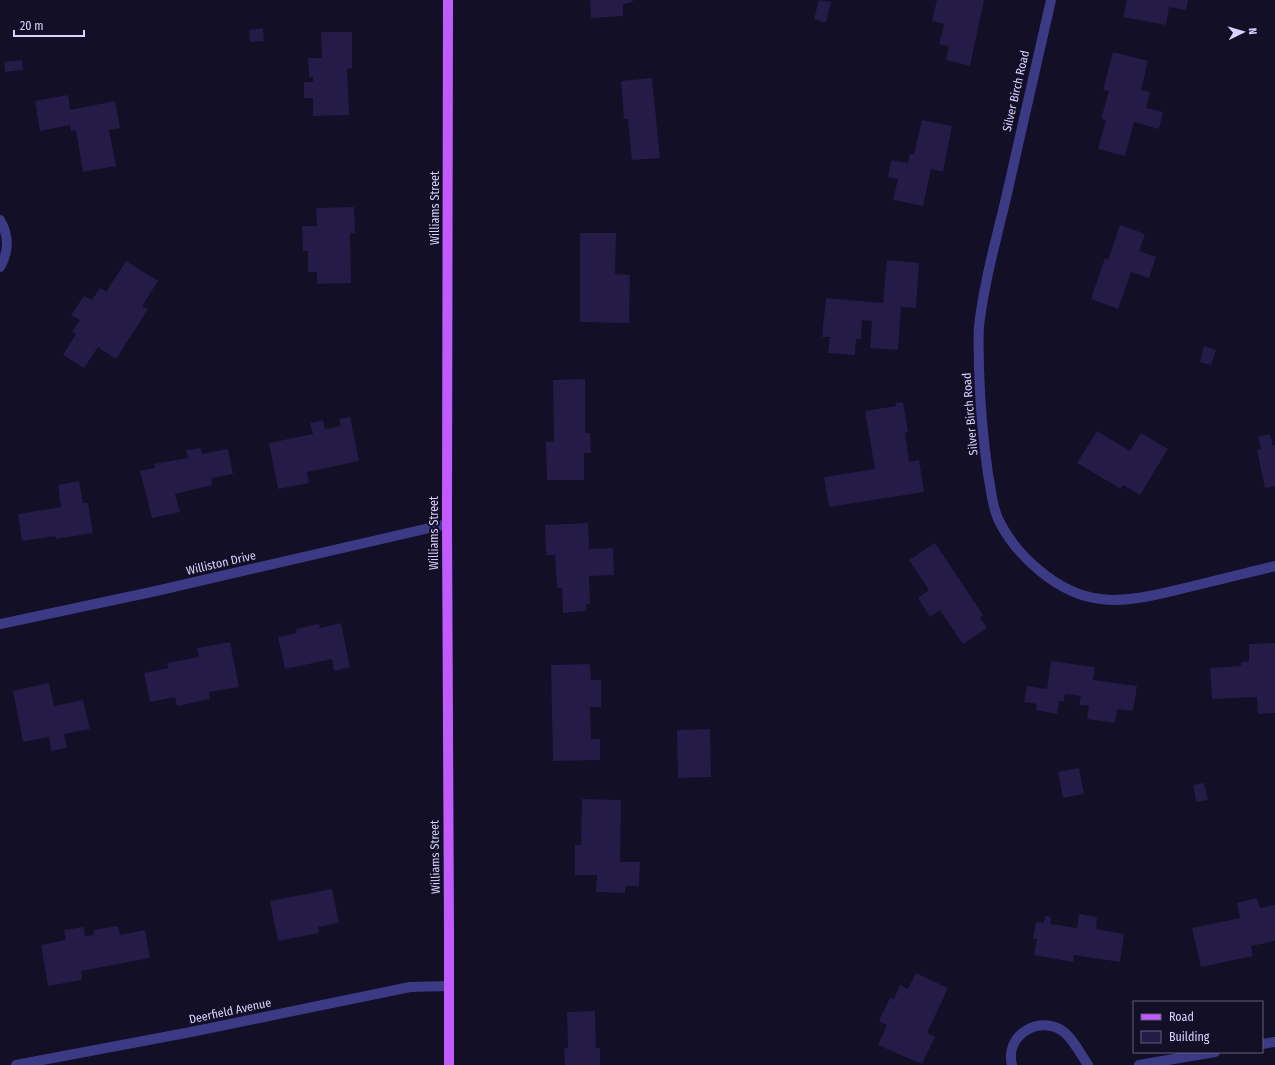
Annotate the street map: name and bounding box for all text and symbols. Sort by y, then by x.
scale bar [14,12,84,38]
north arrow [1223,12,1263,52]
text: 20 m [20,19,44,33]
text: N [1246,27,1259,35]
street label: Silver Birch Road [1000,49,1032,133]
street label: Williams Street [428,171,442,245]
street label: Silver Birch Road [959,372,981,456]
street label: Williams Street [427,496,441,570]
street label: Williston Drive [185,548,257,578]
street label: Williams Street [427,820,443,894]
street label: Deerfield Avenue [188,995,272,1027]
legend [1133,1001,1263,1053]
text: Road [1169,1010,1194,1024]
text: Building [1169,1030,1210,1044]

